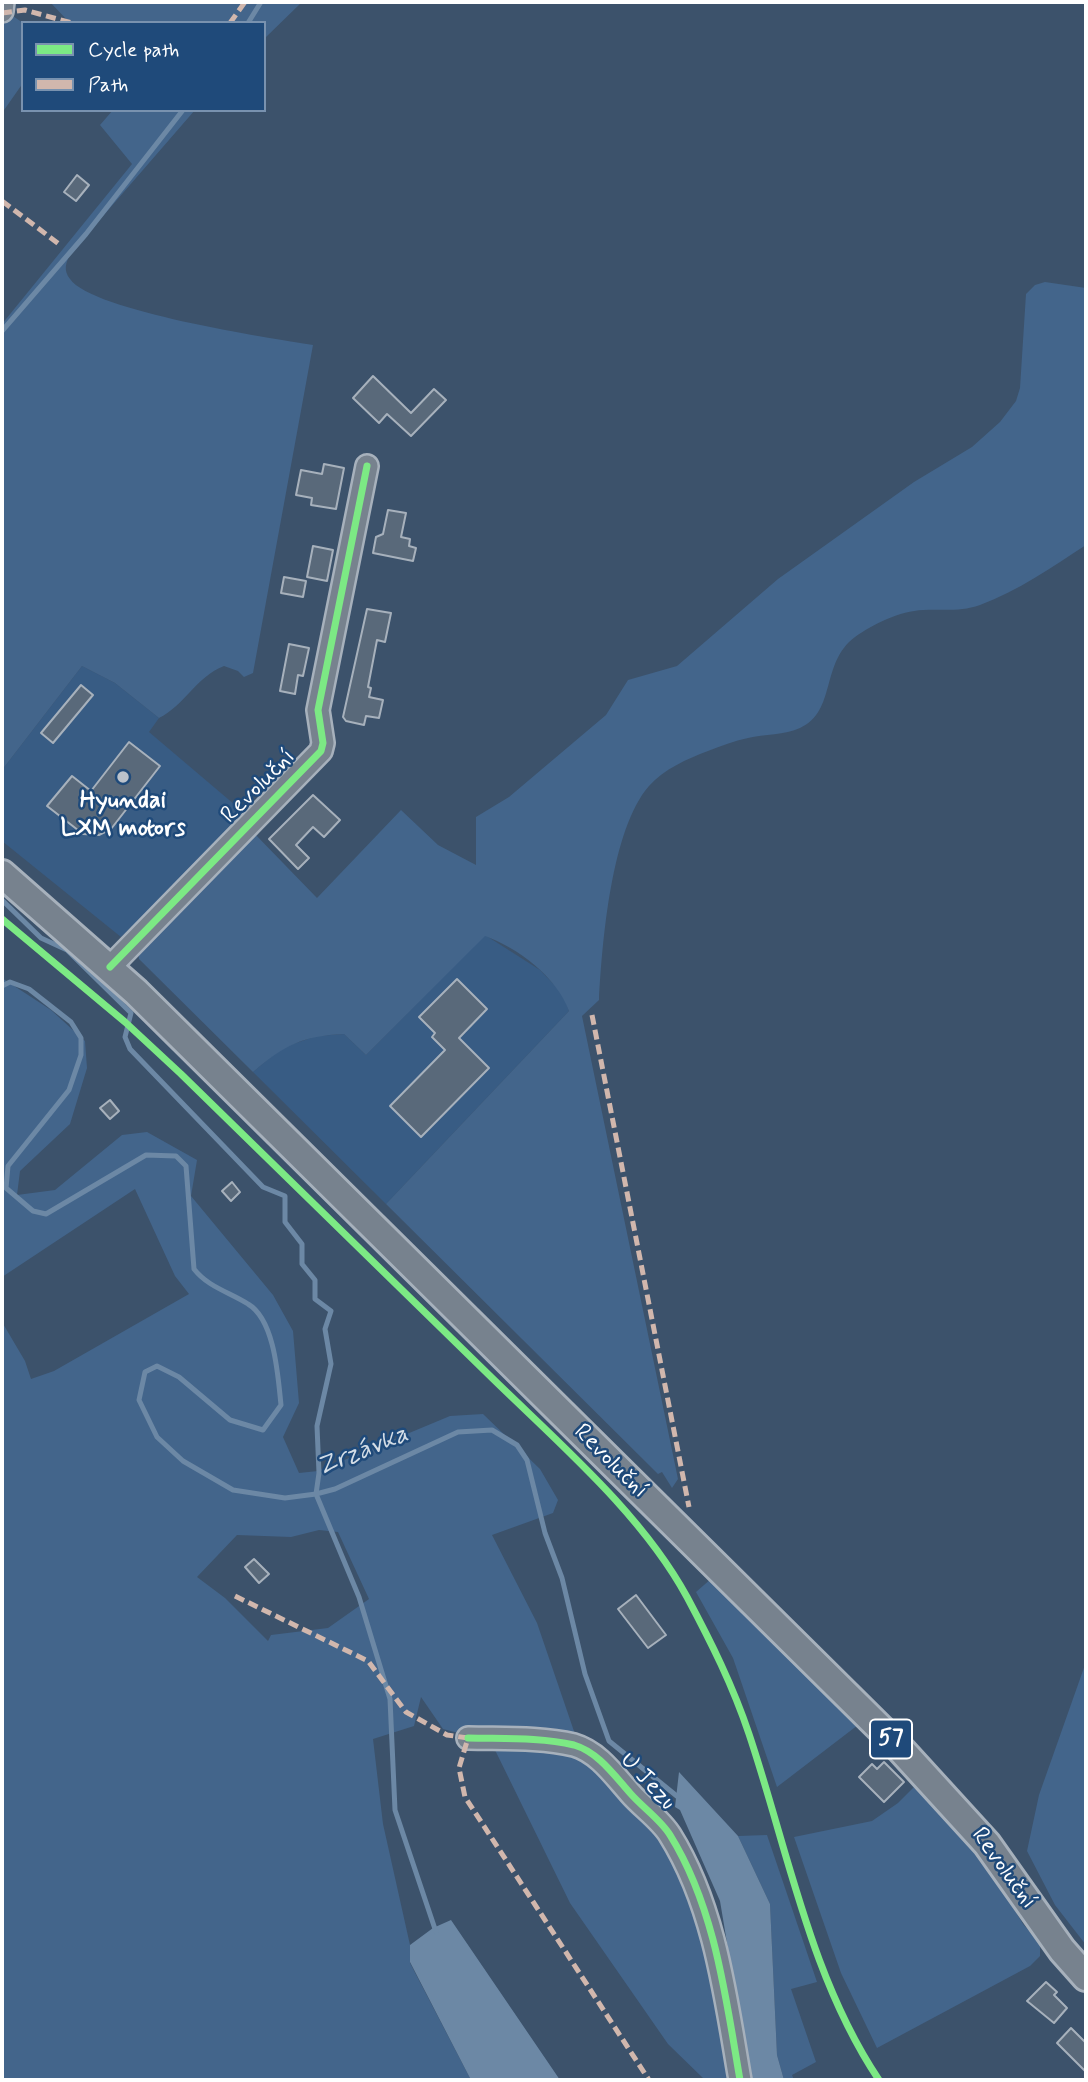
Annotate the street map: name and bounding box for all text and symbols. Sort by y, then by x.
legend [21,21,266,112]
text: Cycle path [88,36,179,64]
text: Path [88,71,128,99]
street label: Revoluční [216,744,302,830]
marker: Hyundai LXM motors [115,769,131,785]
place label: Hyundai LXM motors [60,788,186,844]
street label: Revoluční [567,1419,653,1505]
water label: Zrzávka [313,1420,413,1484]
road number: 57 [870,1720,912,1758]
street label: U Jezu [613,1747,681,1817]
street label: Revoluční [964,1823,1042,1915]

